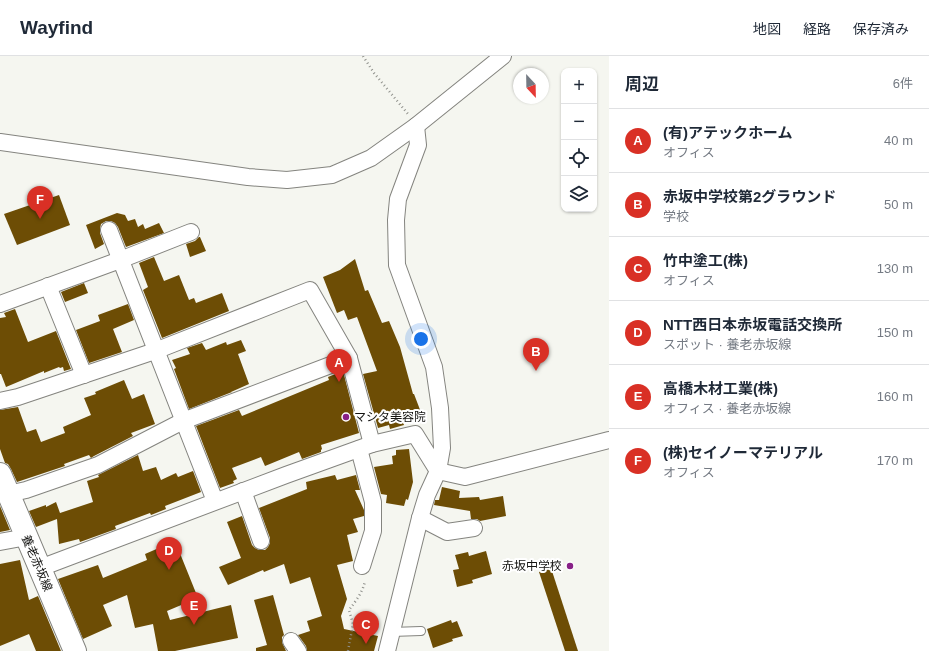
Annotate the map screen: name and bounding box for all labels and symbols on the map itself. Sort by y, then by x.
north arrow [513,68,549,104]
pin: F [27,186,53,219]
your location [411,329,431,349]
pin: B [523,338,549,371]
pin: A [326,349,352,382]
place label: マシタ美容院 [354,410,426,424]
marker: マシタ美容院 [341,412,351,422]
street label: 養老赤坂線 [19,533,55,593]
pin: D [156,537,182,570]
place label: 赤坂中学校 [502,559,562,573]
marker: 赤坂中学校 [565,561,575,571]
pin: E [181,592,207,625]
pin: C [353,611,379,644]

